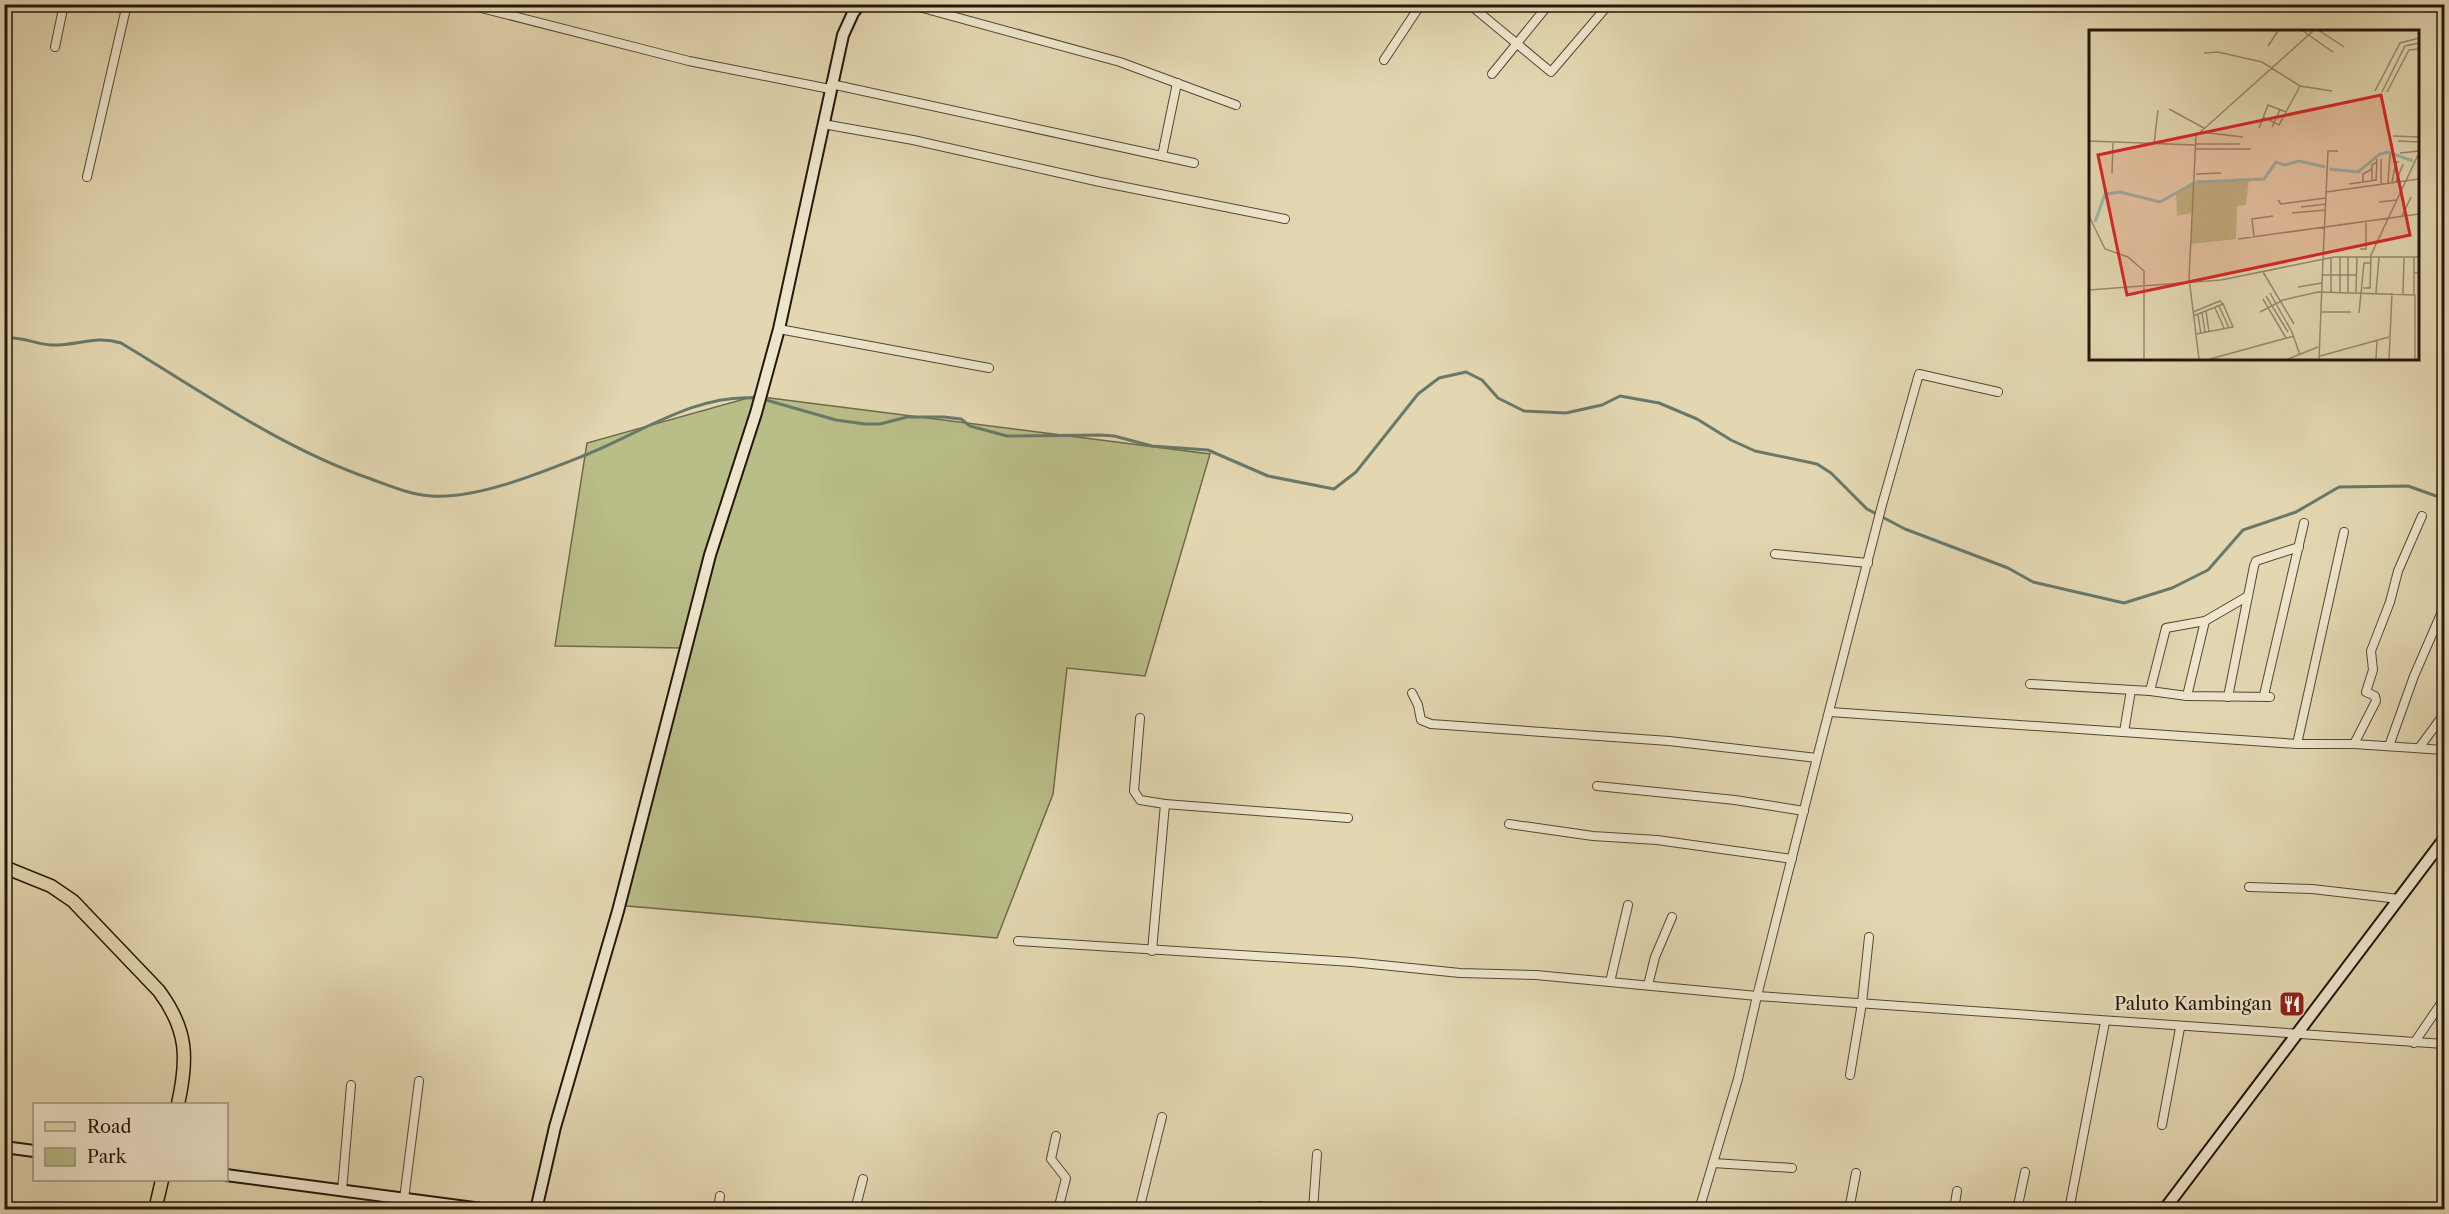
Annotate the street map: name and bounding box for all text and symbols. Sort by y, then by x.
inset map [2089,30,2419,360]
restaurant icon: Paluto Kambingan [2277,989,2307,1019]
place label: Paluto Kambingan [2114,993,2272,1015]
legend [33,1103,228,1181]
text: Road [87,1116,132,1138]
text: Park [87,1146,128,1168]

